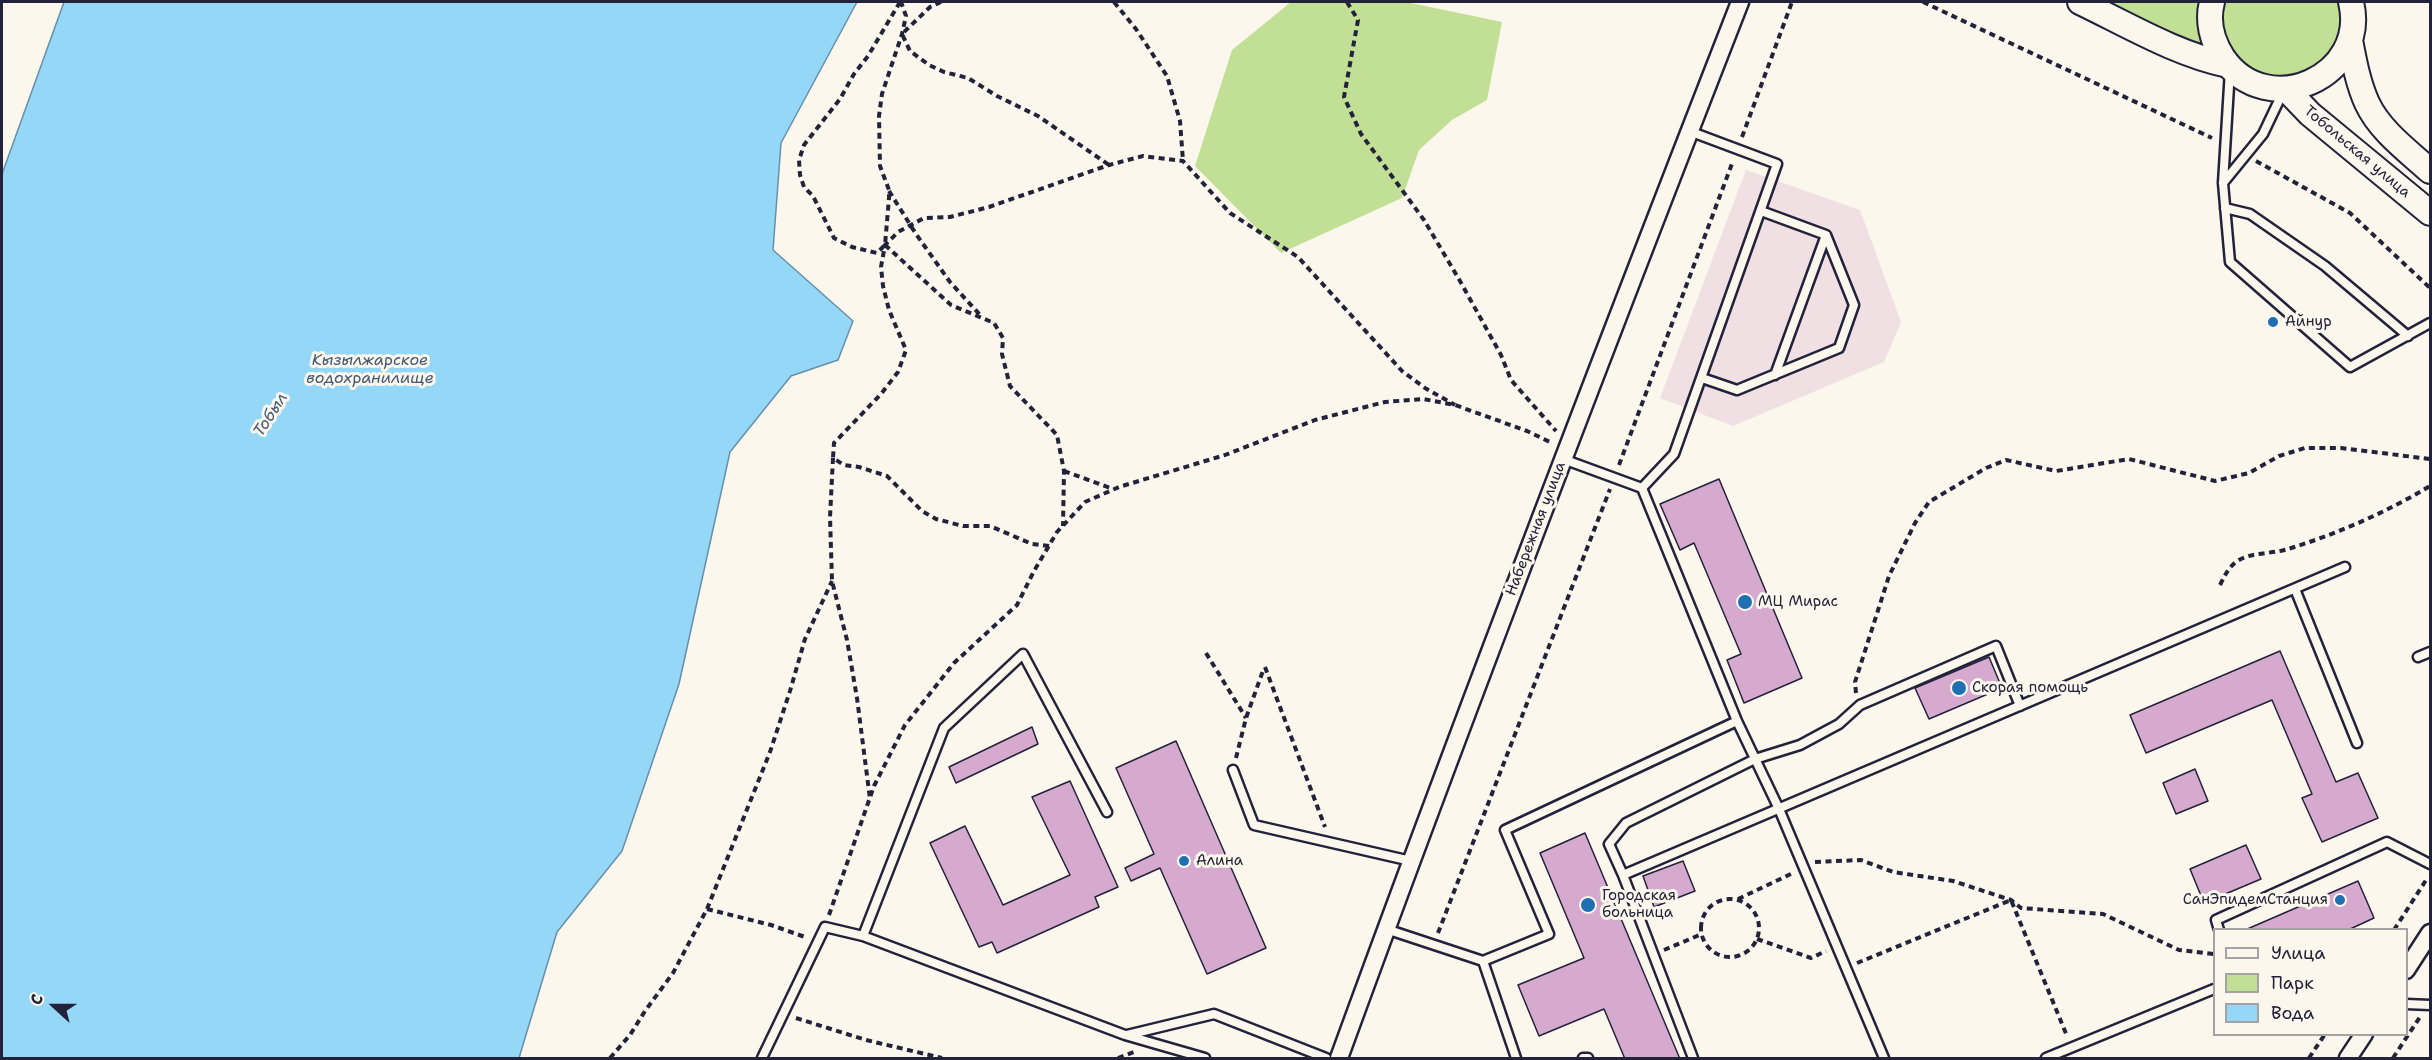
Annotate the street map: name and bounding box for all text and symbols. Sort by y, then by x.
street label: Тобольская улица [2300,102,2414,202]
place label: Айнур [2285,313,2332,331]
marker: Айнур [2266,315,2280,329]
water label: Кызылжарское водохранилище [306,351,434,389]
water label: Тобыл [250,390,292,440]
street label: Набережная улица [1502,459,1570,599]
marker: МЦ Мирас [1736,593,1754,611]
place label: МЦ Мирас [1758,593,1838,611]
marker: Скорая помощь [1950,679,1968,697]
place label: Скорая помощь [1972,679,2088,697]
place label: Алина [1196,852,1243,870]
marker: Алина [1177,854,1191,868]
place label: Городская больница [1602,887,1676,922]
place label: СанЭпидемСтанция [2183,891,2328,909]
marker: СанЭпидемСтанция [2333,893,2347,907]
marker: Городская больница [1579,896,1597,914]
legend [2213,928,2408,1036]
text: Улица [2271,941,2325,965]
text: Парк [2271,971,2314,995]
north arrow [24,976,84,1036]
text: С [25,991,48,1008]
text: Вода [2271,1001,2314,1025]

